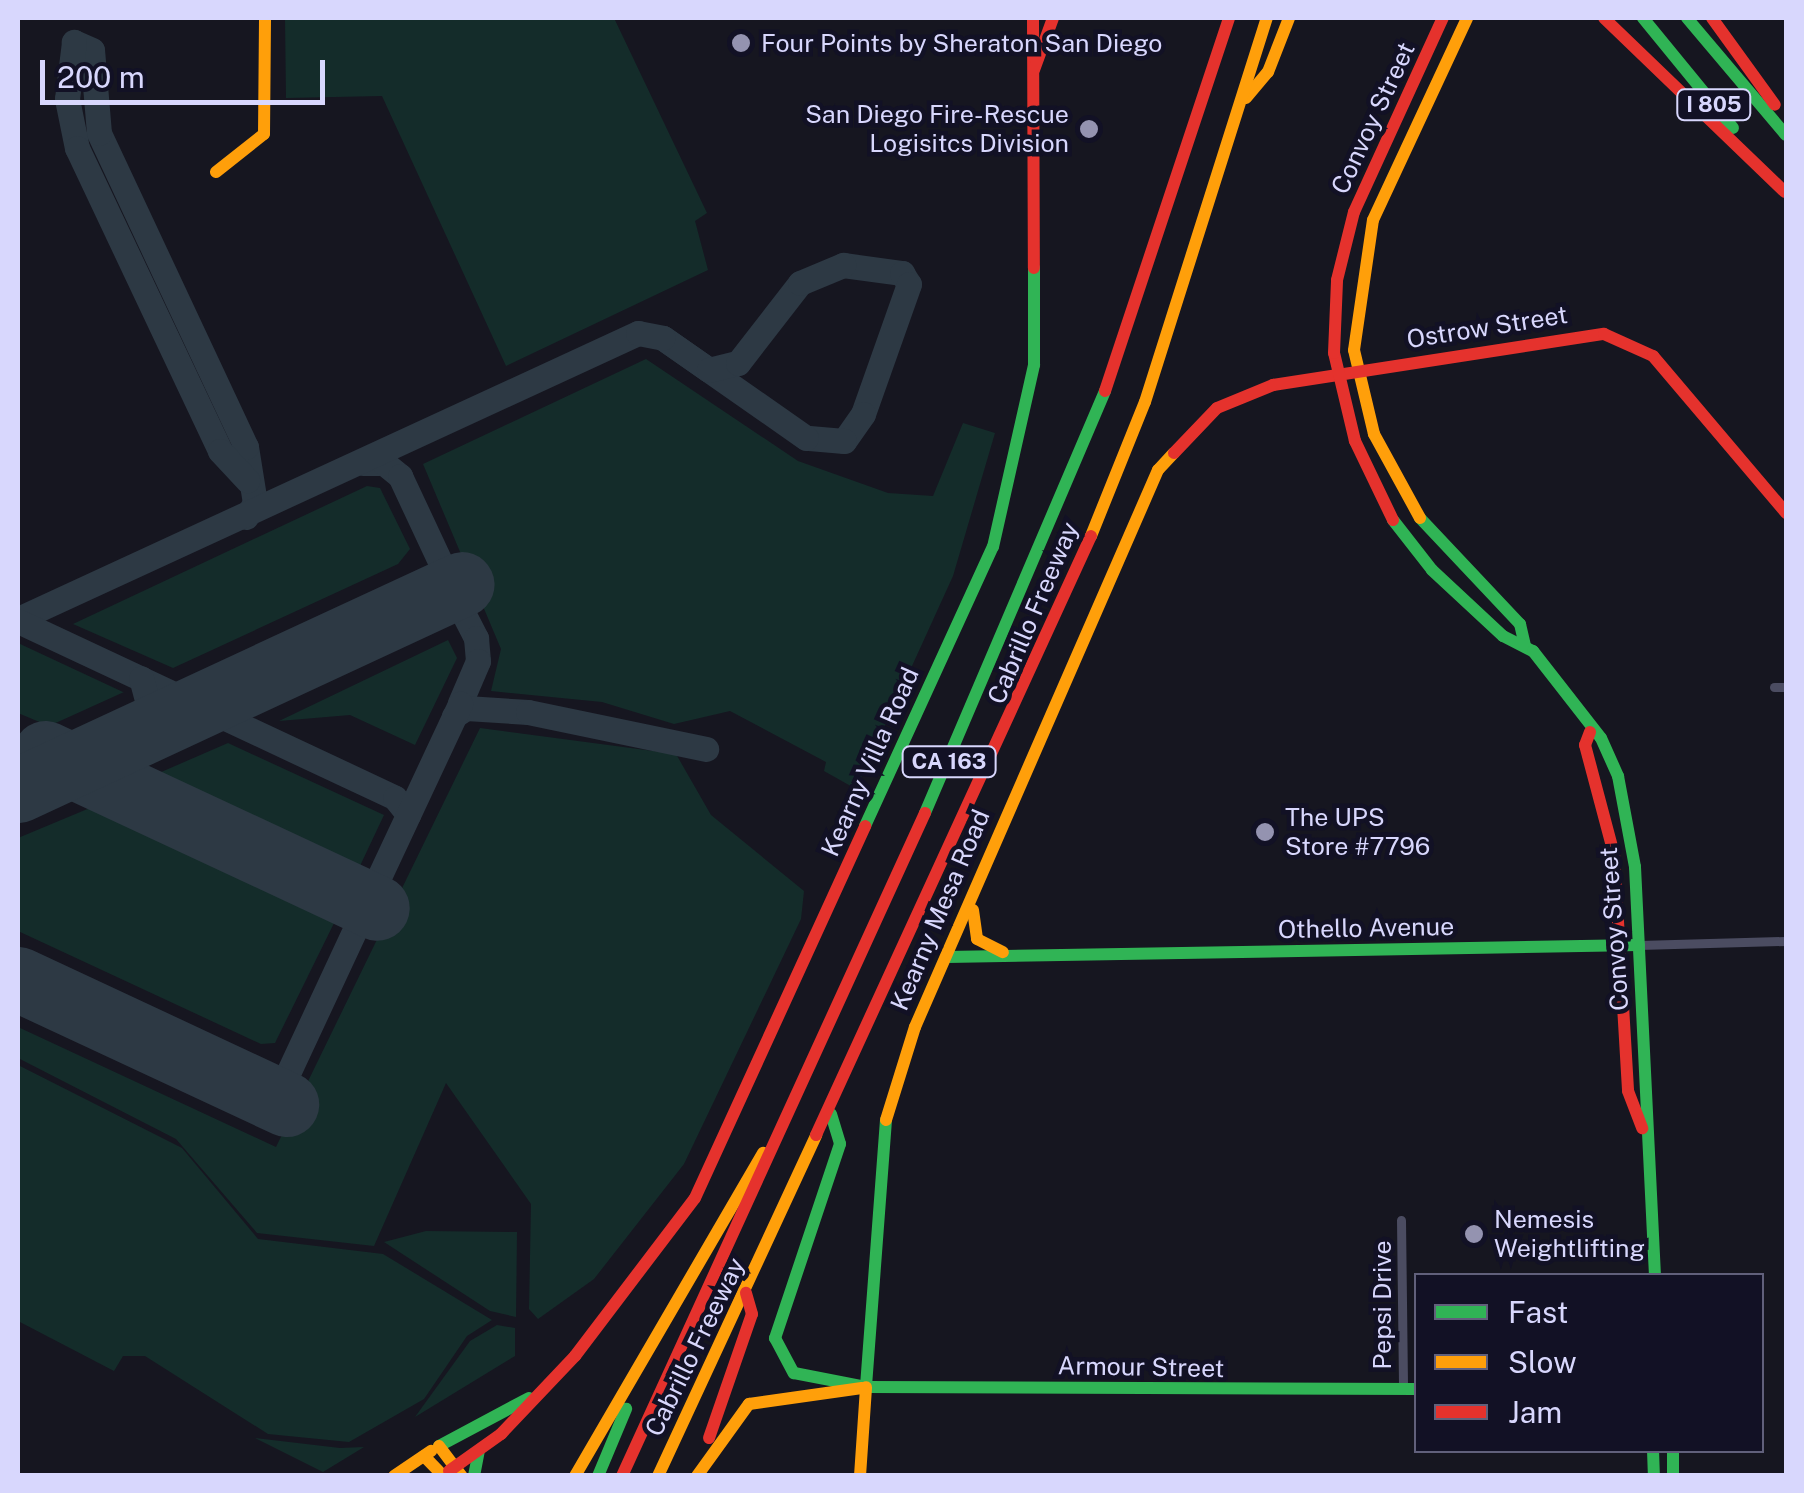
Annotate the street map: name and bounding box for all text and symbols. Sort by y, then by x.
place label: Four Points by Sheraton San Diego [761,28,1163,58]
marker: Four Points by Sheraton San Diego [730,32,752,54]
street label: Convoy Street [1325,37,1421,199]
scale bar [45,40,330,102]
text: 200 m [57,59,145,95]
road number: I 805 [1674,88,1754,122]
place label: San Diego Fire-Rescue Logisitcs Division [805,100,1069,159]
marker: San Diego Fire-Rescue Logisitcs Division [1078,118,1100,140]
street label: Ostrow Street [1404,299,1570,355]
street label: Cabrillo Freeway [981,517,1085,709]
street label: Kearny Villa Road [815,663,925,861]
road number: CA 163 [902,745,996,779]
place label: The UPS Store #7796 [1285,803,1431,862]
street label: Kearny Mesa Road [884,805,996,1015]
marker: The UPS Store #7796 [1254,821,1276,843]
street label: Convoy Street [1593,846,1635,1012]
street label: Othello Avenue [1277,911,1455,945]
place label: Nemesis Weightlifting [1494,1205,1645,1264]
marker: Nemesis Weightlifting [1463,1223,1485,1245]
street label: Pepsi Drive [1367,1240,1397,1370]
street label: Cabrillo Freeway [639,1253,751,1441]
legend [1414,1273,1764,1453]
text: Fast [1508,1294,1568,1330]
text: Slow [1508,1344,1577,1380]
street label: Armour Street [1057,1351,1225,1383]
text: Jam [1508,1394,1562,1430]

